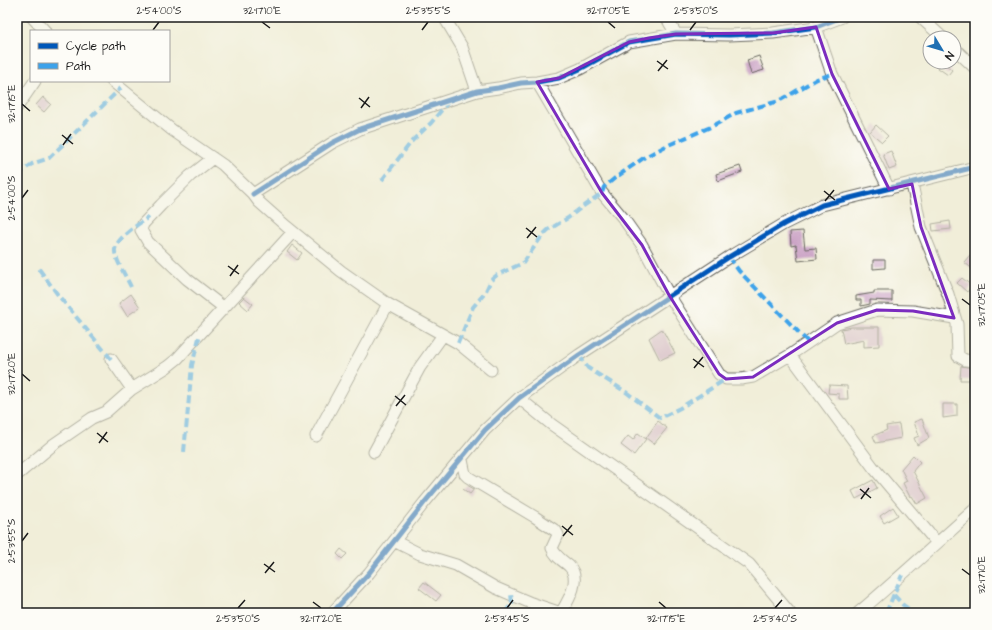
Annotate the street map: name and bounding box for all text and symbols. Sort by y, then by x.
text: 2°54'00"S [137,4,182,18]
text: 32°17'10"E [243,4,281,18]
text: 2°53'55"S [406,4,451,18]
text: 32°17'05"E [586,4,630,18]
text: 2°53'50"S [674,4,719,18]
legend [30,30,170,82]
north arrow [922,30,962,70]
text: Cycle path [66,38,125,56]
text: N [941,49,958,63]
text: Path [66,58,91,75]
text: 32°17'15"E [5,85,19,123]
text: 2°54'00"S [5,175,19,220]
text: 32°17'05"E [975,283,989,327]
text: 32°17'20"E [5,353,19,395]
text: 2°53'55"S [5,518,19,563]
text: 32°17'10"E [975,556,989,594]
text: 2°53'50"S [216,612,261,626]
text: 32°17'20"E [300,612,342,626]
text: 2°53'45"S [485,612,530,626]
text: 32°17'15"E [647,612,685,626]
text: 2°53'40"S [753,612,797,626]

